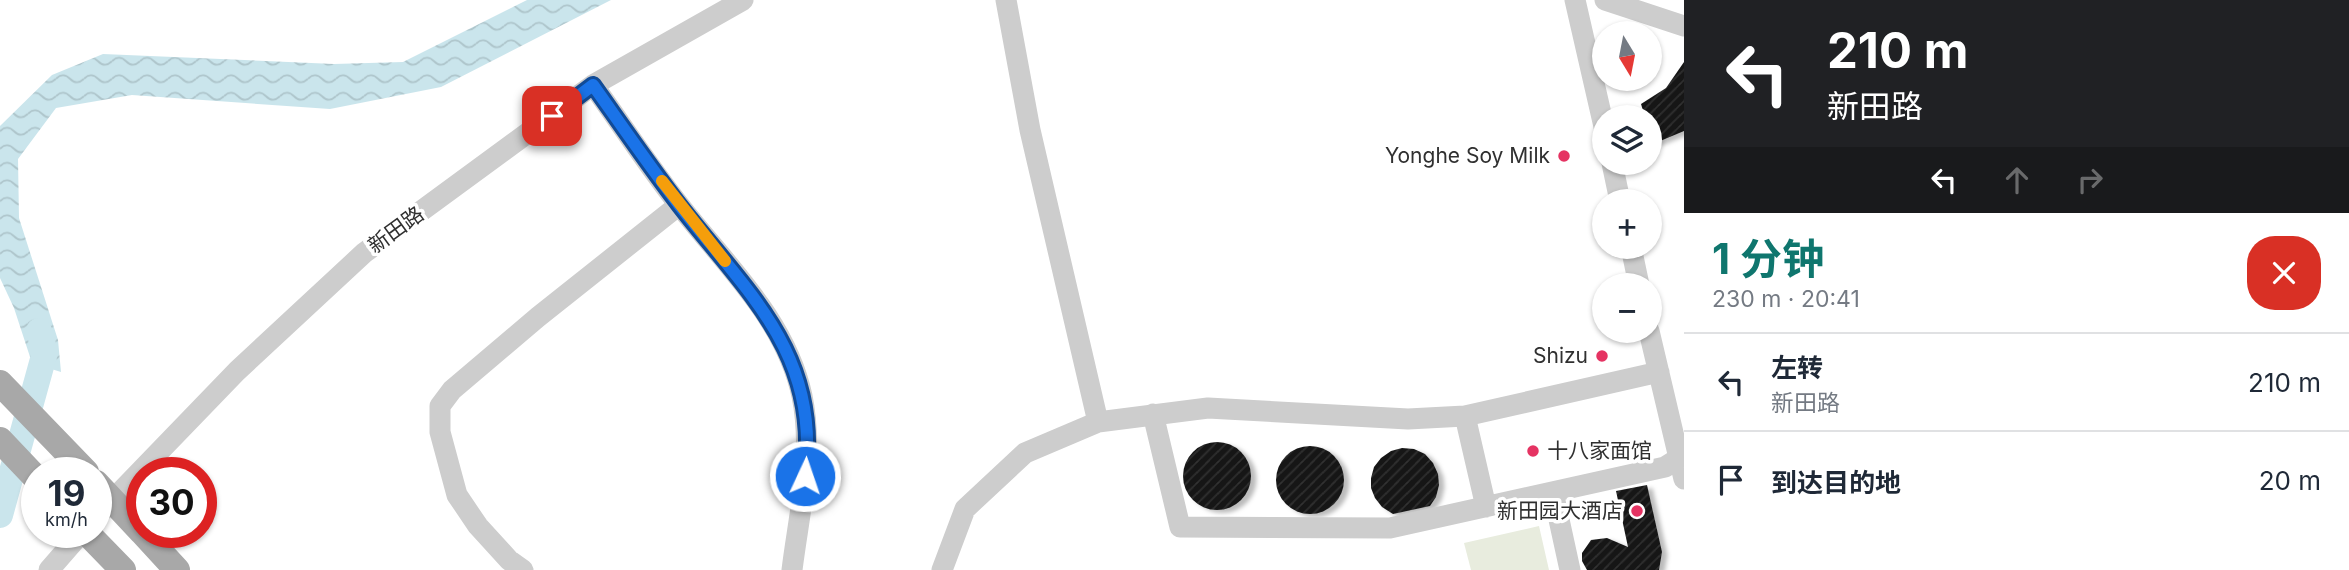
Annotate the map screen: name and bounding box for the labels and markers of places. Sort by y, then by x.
pin [522,86,582,146]
place label: Yonghe Soy Milk [1385,143,1550,168]
marker: Yonghe Soy Milk [1556,148,1572,164]
place label: Shizu [1533,343,1588,368]
marker: Shizu [1594,348,1610,364]
place label: 十八家面馆 [1547,438,1652,463]
marker: 十八家面馆 [1525,443,1541,459]
place label: 新田园大酒店 [1497,498,1623,523]
marker: 新田园大酒店 [1629,503,1645,519]

